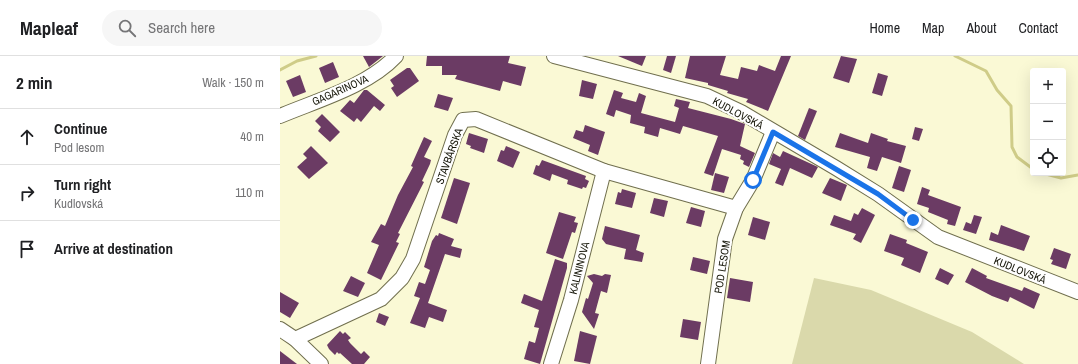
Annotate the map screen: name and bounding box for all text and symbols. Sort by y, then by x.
search box [102,10,382,46]
text: Mapleaf [20,15,78,41]
icon: search [116,17,138,39]
text: Search here [148,17,215,38]
text: Home [869,19,900,37]
text: Map [922,19,944,37]
text: About [966,19,996,37]
text: Contact [1018,19,1058,37]
map controls [1030,68,1066,176]
button: + [1030,68,1066,104]
text: 2 min [16,71,52,94]
street label: GAGARINOVA [310,71,371,109]
text: Walk · 150 m [202,74,264,91]
street label: KUDLOVSKÁ [710,94,766,133]
button: − [1030,104,1066,140]
text: Continue [54,118,107,139]
street label: STAVBÁRSKA [432,125,466,186]
icon: ahead [16,126,38,148]
text: 40 m [240,128,264,145]
text: Pod lesom [54,139,104,156]
button: locate [1030,140,1066,176]
route start [744,171,762,189]
text: Turn right [54,174,111,195]
icon: right [16,182,38,204]
text: 110 m [235,184,264,201]
text: Kudlovská [54,195,103,212]
route end [904,211,922,229]
icon: arrive [16,238,38,260]
text: Arrive at destination [54,238,173,259]
street label: KALININOVA [566,239,592,296]
street label: POD LESOM [711,239,733,295]
street label: KUDLOVSKÁ [992,253,1049,287]

